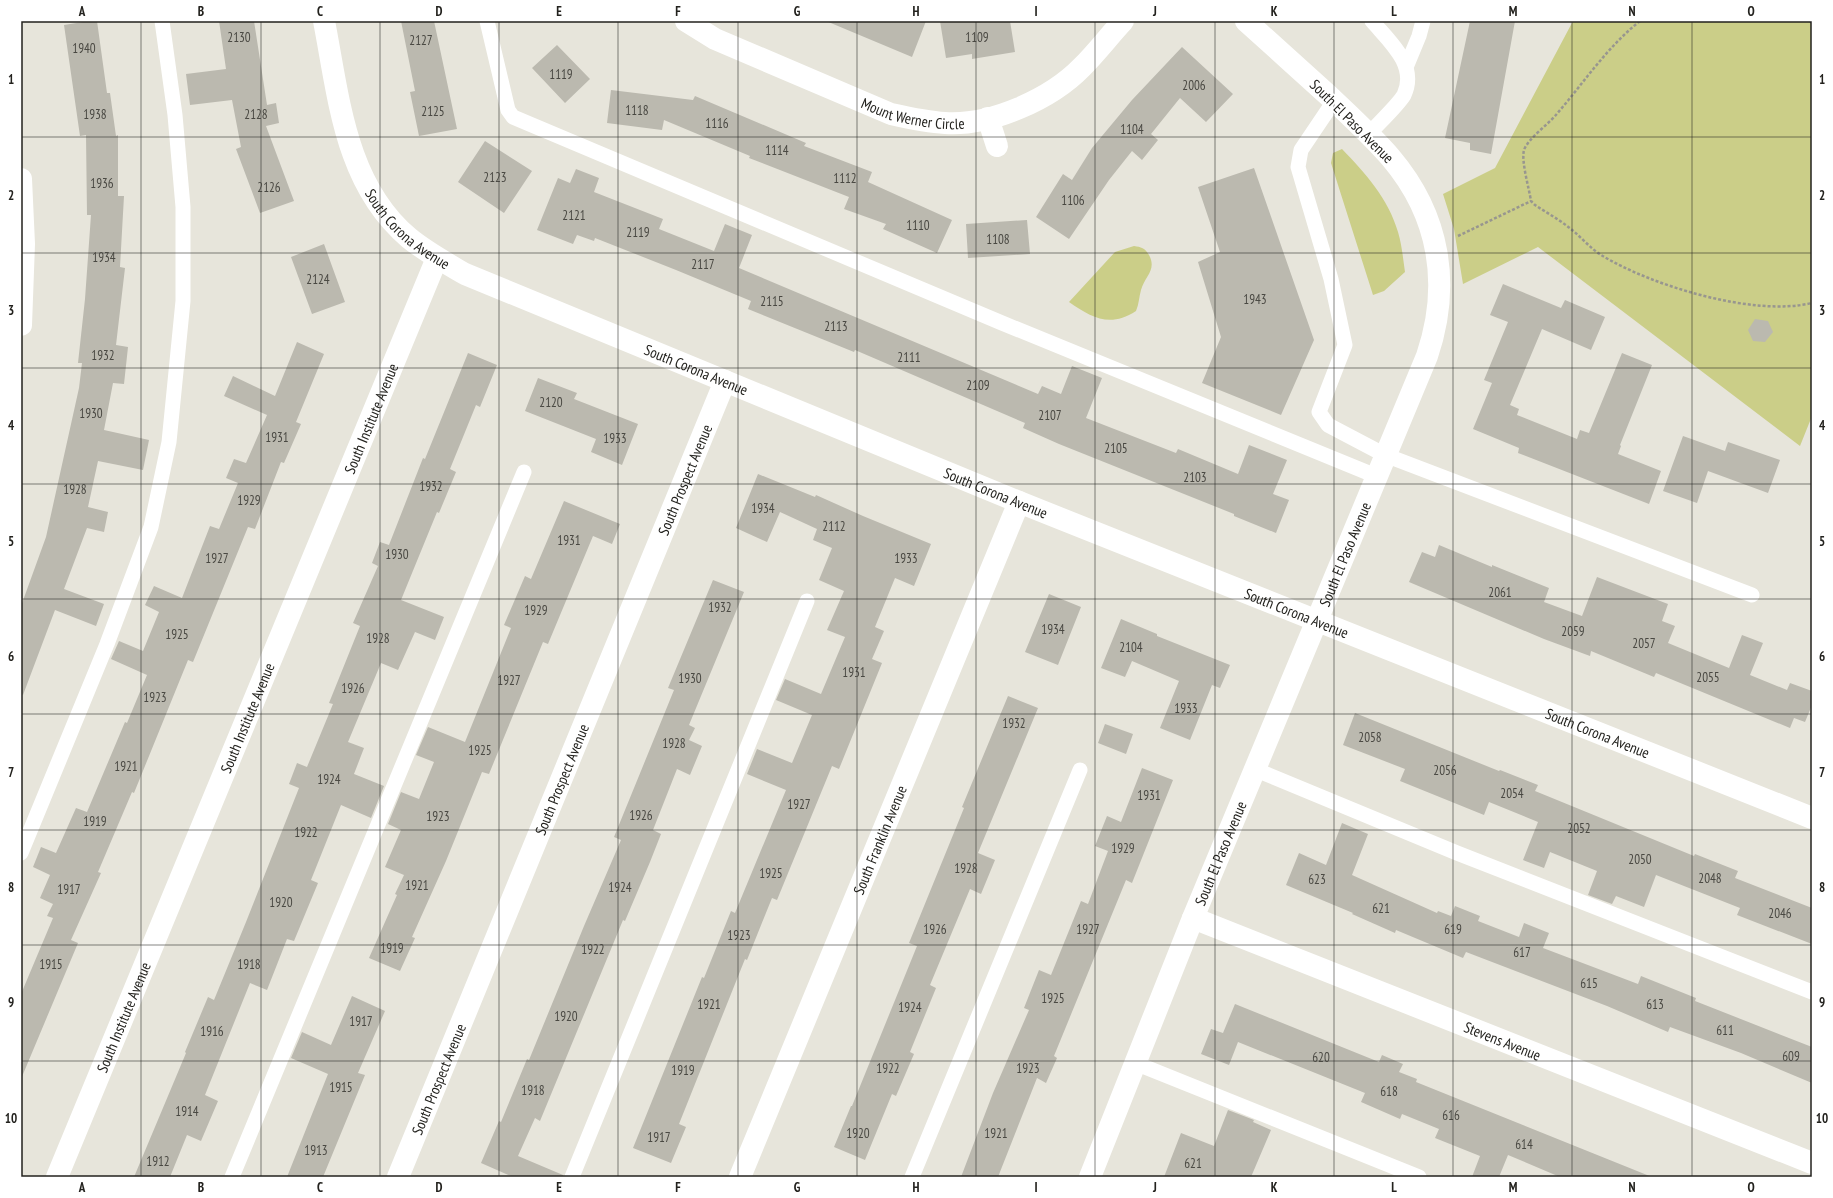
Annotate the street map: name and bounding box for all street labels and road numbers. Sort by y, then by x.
street label: South El Paso Avenue [1306,75,1398,167]
street label: Mount Werner Circle [859,93,965,133]
street label: South Corona Avenue [361,185,454,273]
street label: South Corona Avenue [642,339,751,399]
street label: South Institute Avenue [339,360,402,476]
street label: South Prospect Avenue [653,421,716,538]
street label: South Corona Avenue [941,463,1050,522]
street label: South El Paso Avenue [1314,499,1375,609]
street label: South Corona Avenue [1242,583,1351,642]
street label: South Institute Avenue [216,660,278,776]
street label: South Corona Avenue [1543,703,1652,762]
street label: South Prospect Avenue [530,721,593,838]
street label: South Franklin Avenue [848,782,910,897]
street label: South El Paso Avenue [1190,798,1250,908]
street label: South Institute Avenue [92,959,154,1075]
street label: Stevens Avenue [1462,1017,1544,1064]
street label: South Prospect Avenue [407,1021,470,1137]

